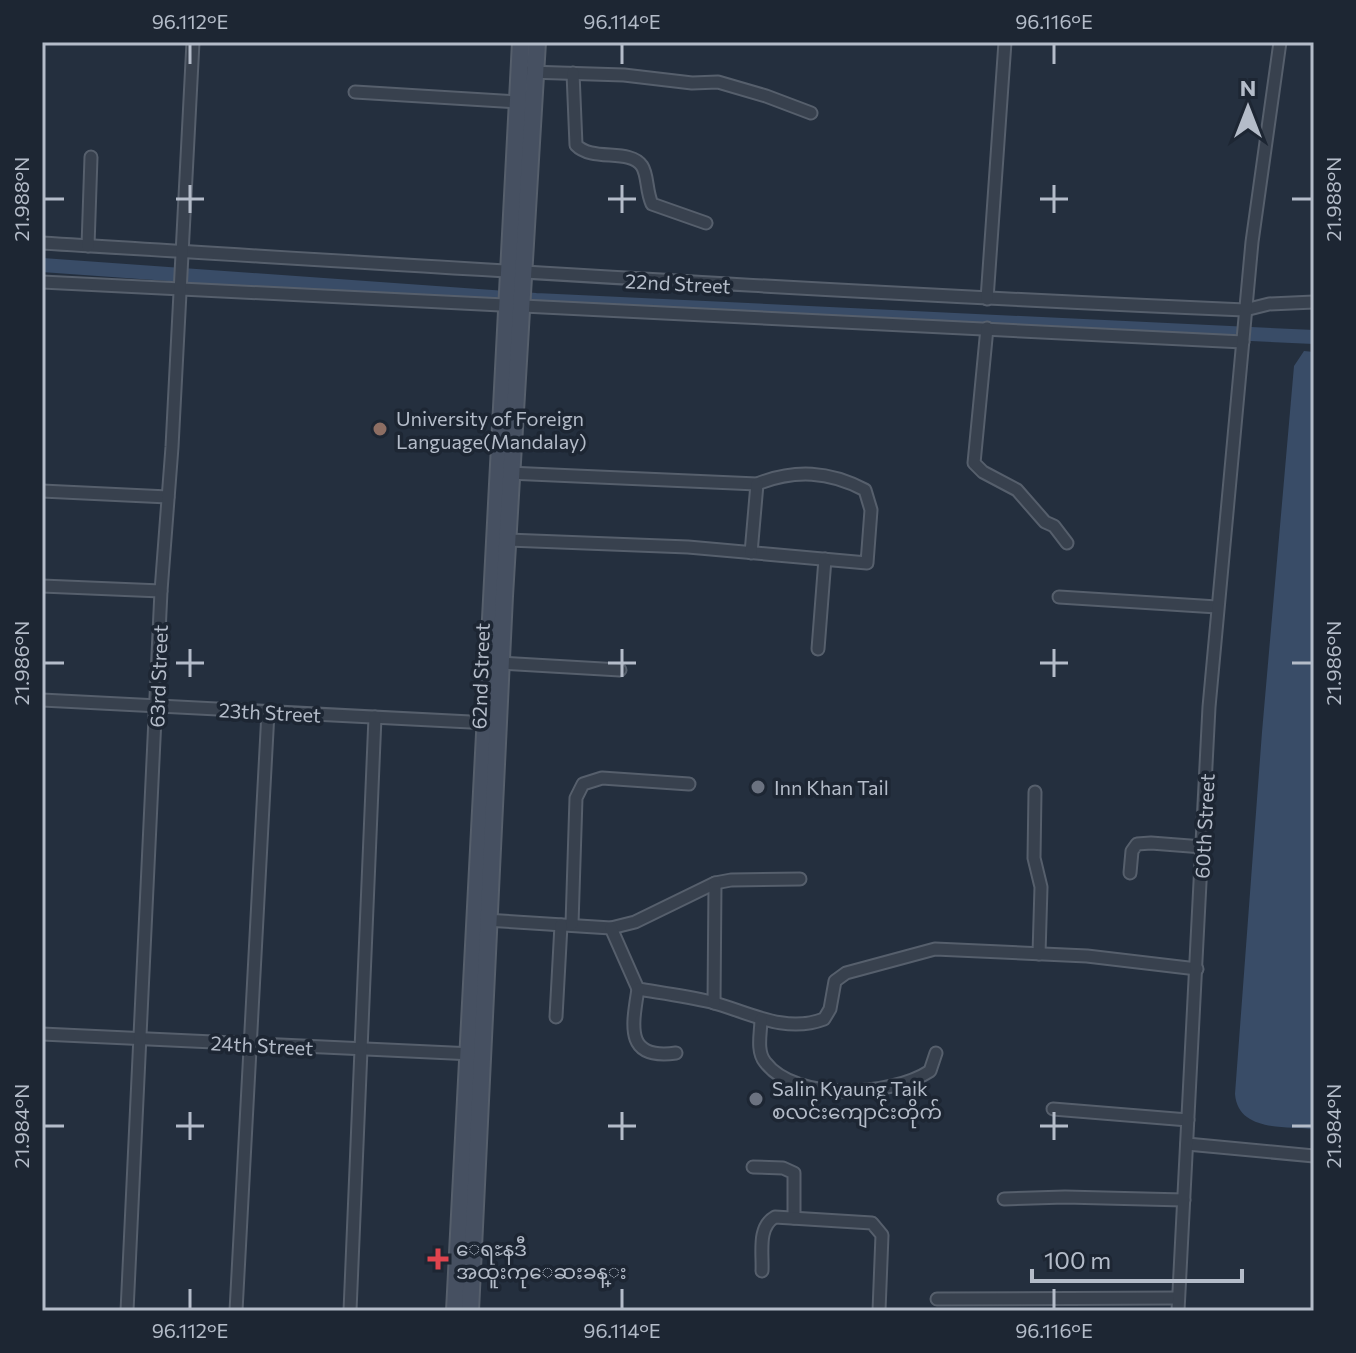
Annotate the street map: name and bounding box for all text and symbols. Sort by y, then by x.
text: 96.112°E [152,9,228,33]
text: 96.114°E [583,9,661,33]
text: 96.116°E [1015,9,1093,33]
north arrow [1208,68,1288,148]
text: N [1240,74,1256,101]
text: 21.988°N [9,157,33,241]
text: 21.988°N [1321,157,1345,241]
street label: 22nd Street [625,268,731,298]
place label: University of Foreign Language(Mandalay) [396,406,587,453]
marker: University of Foreign Language(Mandalay) [371,420,389,438]
text: 21.986°N [9,621,33,705]
text: 21.986°N [1321,621,1345,705]
street label: 62nd Street [466,622,494,730]
street label: 63rd Street [144,624,172,728]
street label: 23th Street [218,697,322,727]
street label: 60th Street [1189,773,1219,879]
place label: Inn Khan Tail [774,775,889,799]
marker: Inn Khan Tail [749,778,767,796]
street label: 24th Street [210,1030,314,1060]
place label: Salin Kyaung Taik စလင်းကျောင်းတိုက် [772,1076,942,1129]
text: 21.984°N [9,1084,33,1168]
text: 21.984°N [1321,1084,1345,1168]
marker: Salin Kyaung Taik စလင်းကျောင်းတိုက် [747,1090,765,1108]
scale bar [1032,1233,1242,1283]
place label: ေရႊနဒီ အထူးကုေဆးခန္း [456,1235,627,1289]
text: 100 m [1044,1245,1111,1274]
marker: ေရႊနဒီ အထူးကုေဆးခန္း [427,1248,449,1270]
text: 96.112°E [152,1318,228,1342]
text: 96.114°E [583,1318,661,1342]
text: 96.116°E [1015,1318,1093,1342]

